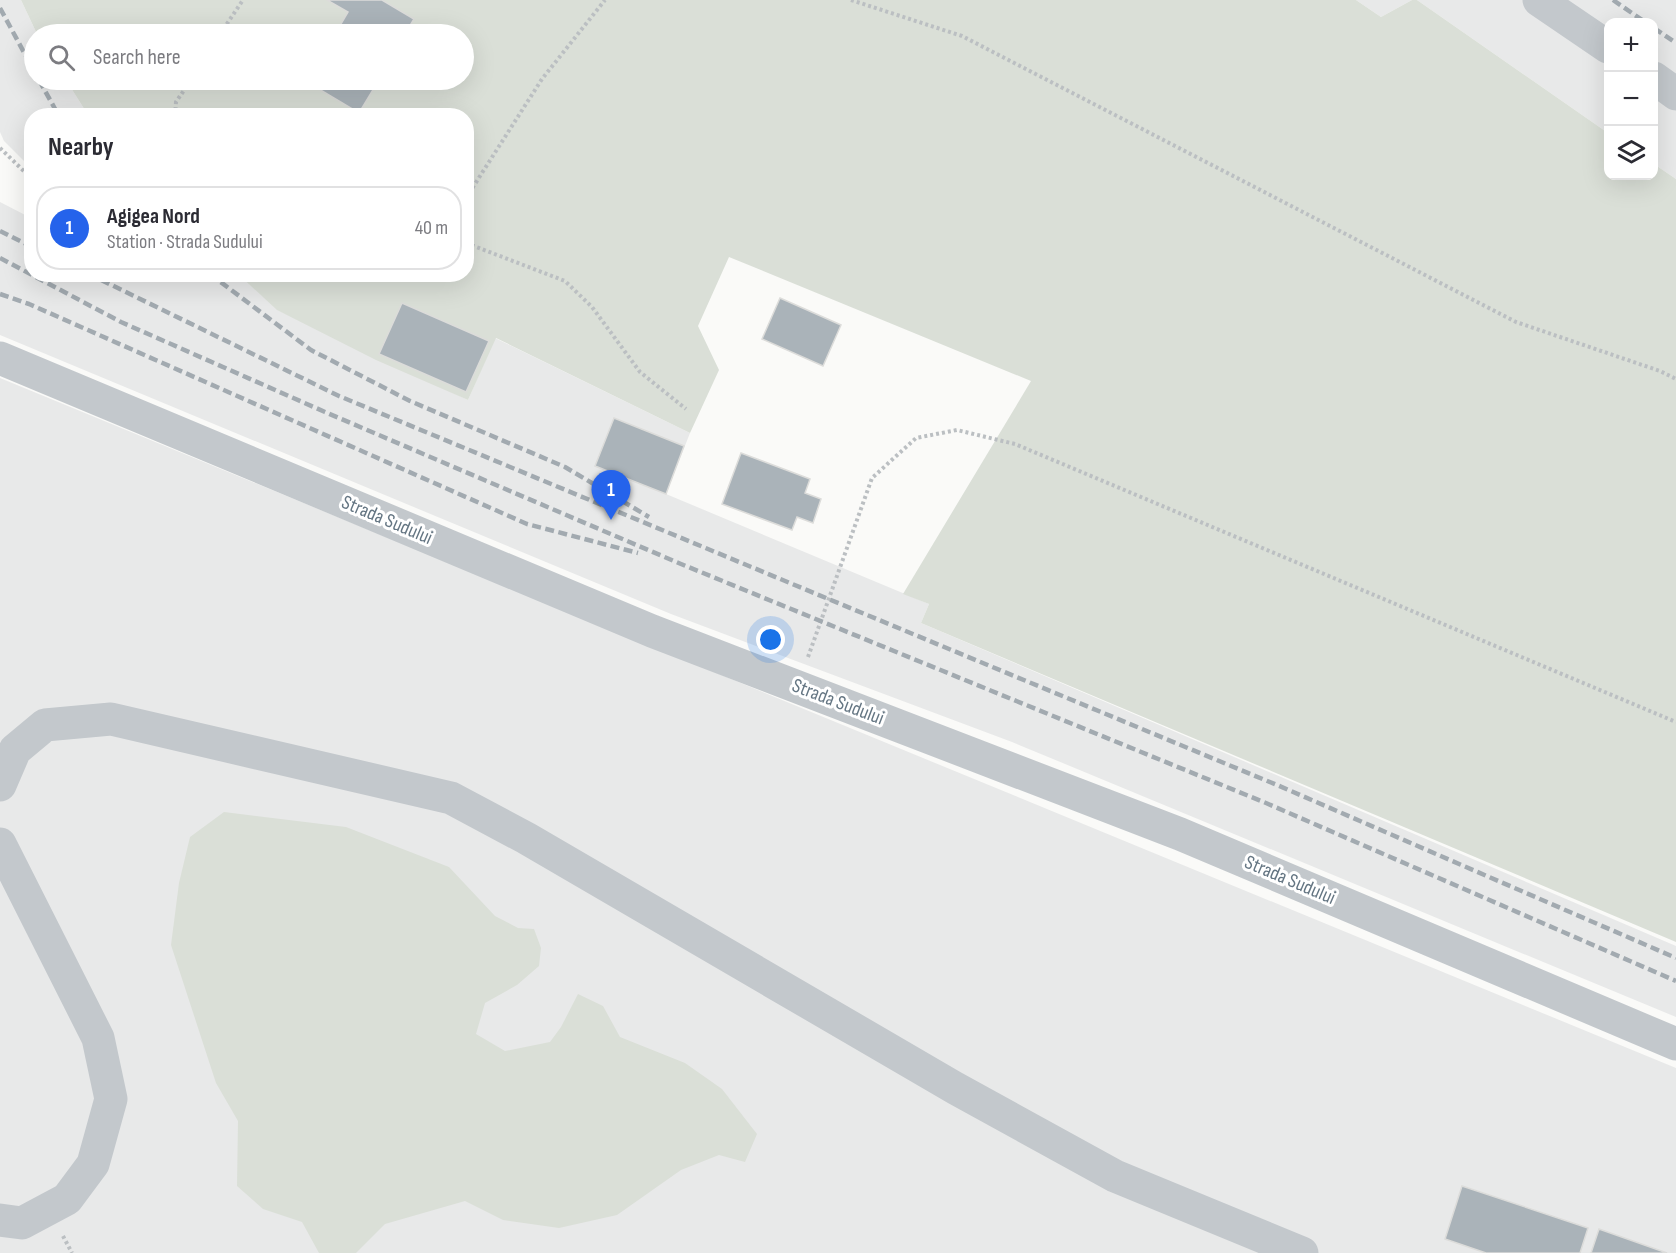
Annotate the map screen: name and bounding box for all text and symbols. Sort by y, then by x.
map controls [1604,18,1658,180]
button: + [1604,18,1658,72]
search box [24,24,474,90]
icon: search [45,41,78,74]
text: Search here [93,44,180,71]
button: − [1604,72,1658,126]
button: layers [1604,126,1658,180]
text: Nearby [48,132,114,163]
text: Agigea Nord [107,203,200,230]
text: 1 [66,216,73,240]
text: 40 m [415,216,448,240]
text: Station · Strada Sudului [107,230,263,254]
pin: 1 [592,470,630,520]
street label: Strada Sudului [338,490,436,550]
your location [756,625,785,654]
street label: Strada Sudului [789,674,887,730]
street label: Strada Sudului [1241,850,1339,910]

